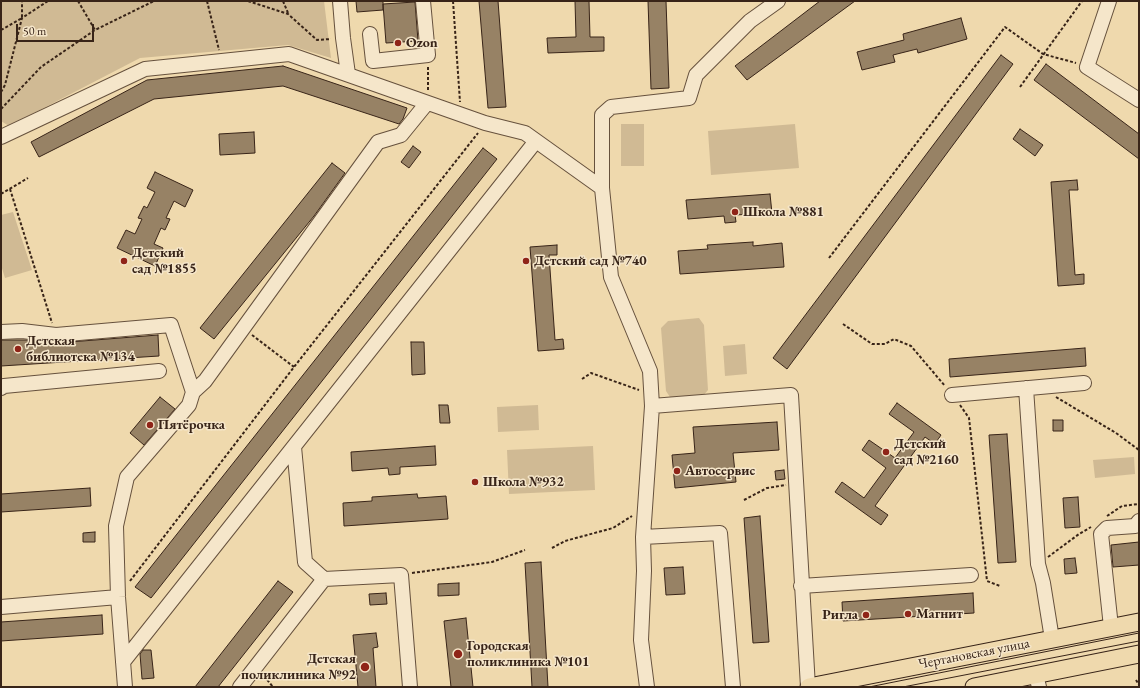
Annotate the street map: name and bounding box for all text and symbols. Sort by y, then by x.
scale bar [18,16,96,42]
text: 50 m [23,23,46,39]
place label: Ozon [406,35,438,51]
marker: Ozon [393,38,403,48]
place label: Школа №881 [743,204,824,220]
marker: Школа №881 [730,207,740,217]
place label: Детский сад №1855 [132,245,197,278]
place label: Детский сад №740 [534,253,647,269]
marker: Детский сад №1855 [119,256,129,266]
marker: Детский сад №740 [521,256,531,266]
place label: Детская библиотека №134 [26,333,135,366]
marker: Детская библиотека №134 [13,344,23,354]
place label: Пятёрочка [158,417,225,433]
marker: Пятёрочка [145,420,155,430]
place label: Детский сад №2160 [894,436,959,468]
marker: Детский сад №2160 [881,447,891,457]
place label: Автосервис [685,463,755,479]
marker: Автосервис [672,466,682,476]
place label: Школа №932 [483,474,564,490]
marker: Школа №932 [470,477,480,487]
place label: Магнит [916,606,963,622]
place label: Ригла [822,607,858,623]
marker: Магнит [903,609,913,619]
marker: Ригла [861,610,871,620]
street label: Чертановская улица [917,635,1031,673]
place label: Городская поликлиника №101 [467,638,589,670]
marker: Городская поликлиника №101 [452,648,464,660]
place label: Детская поликлиника №92 [241,651,356,684]
marker: Детская поликлиника №92 [359,661,371,673]

